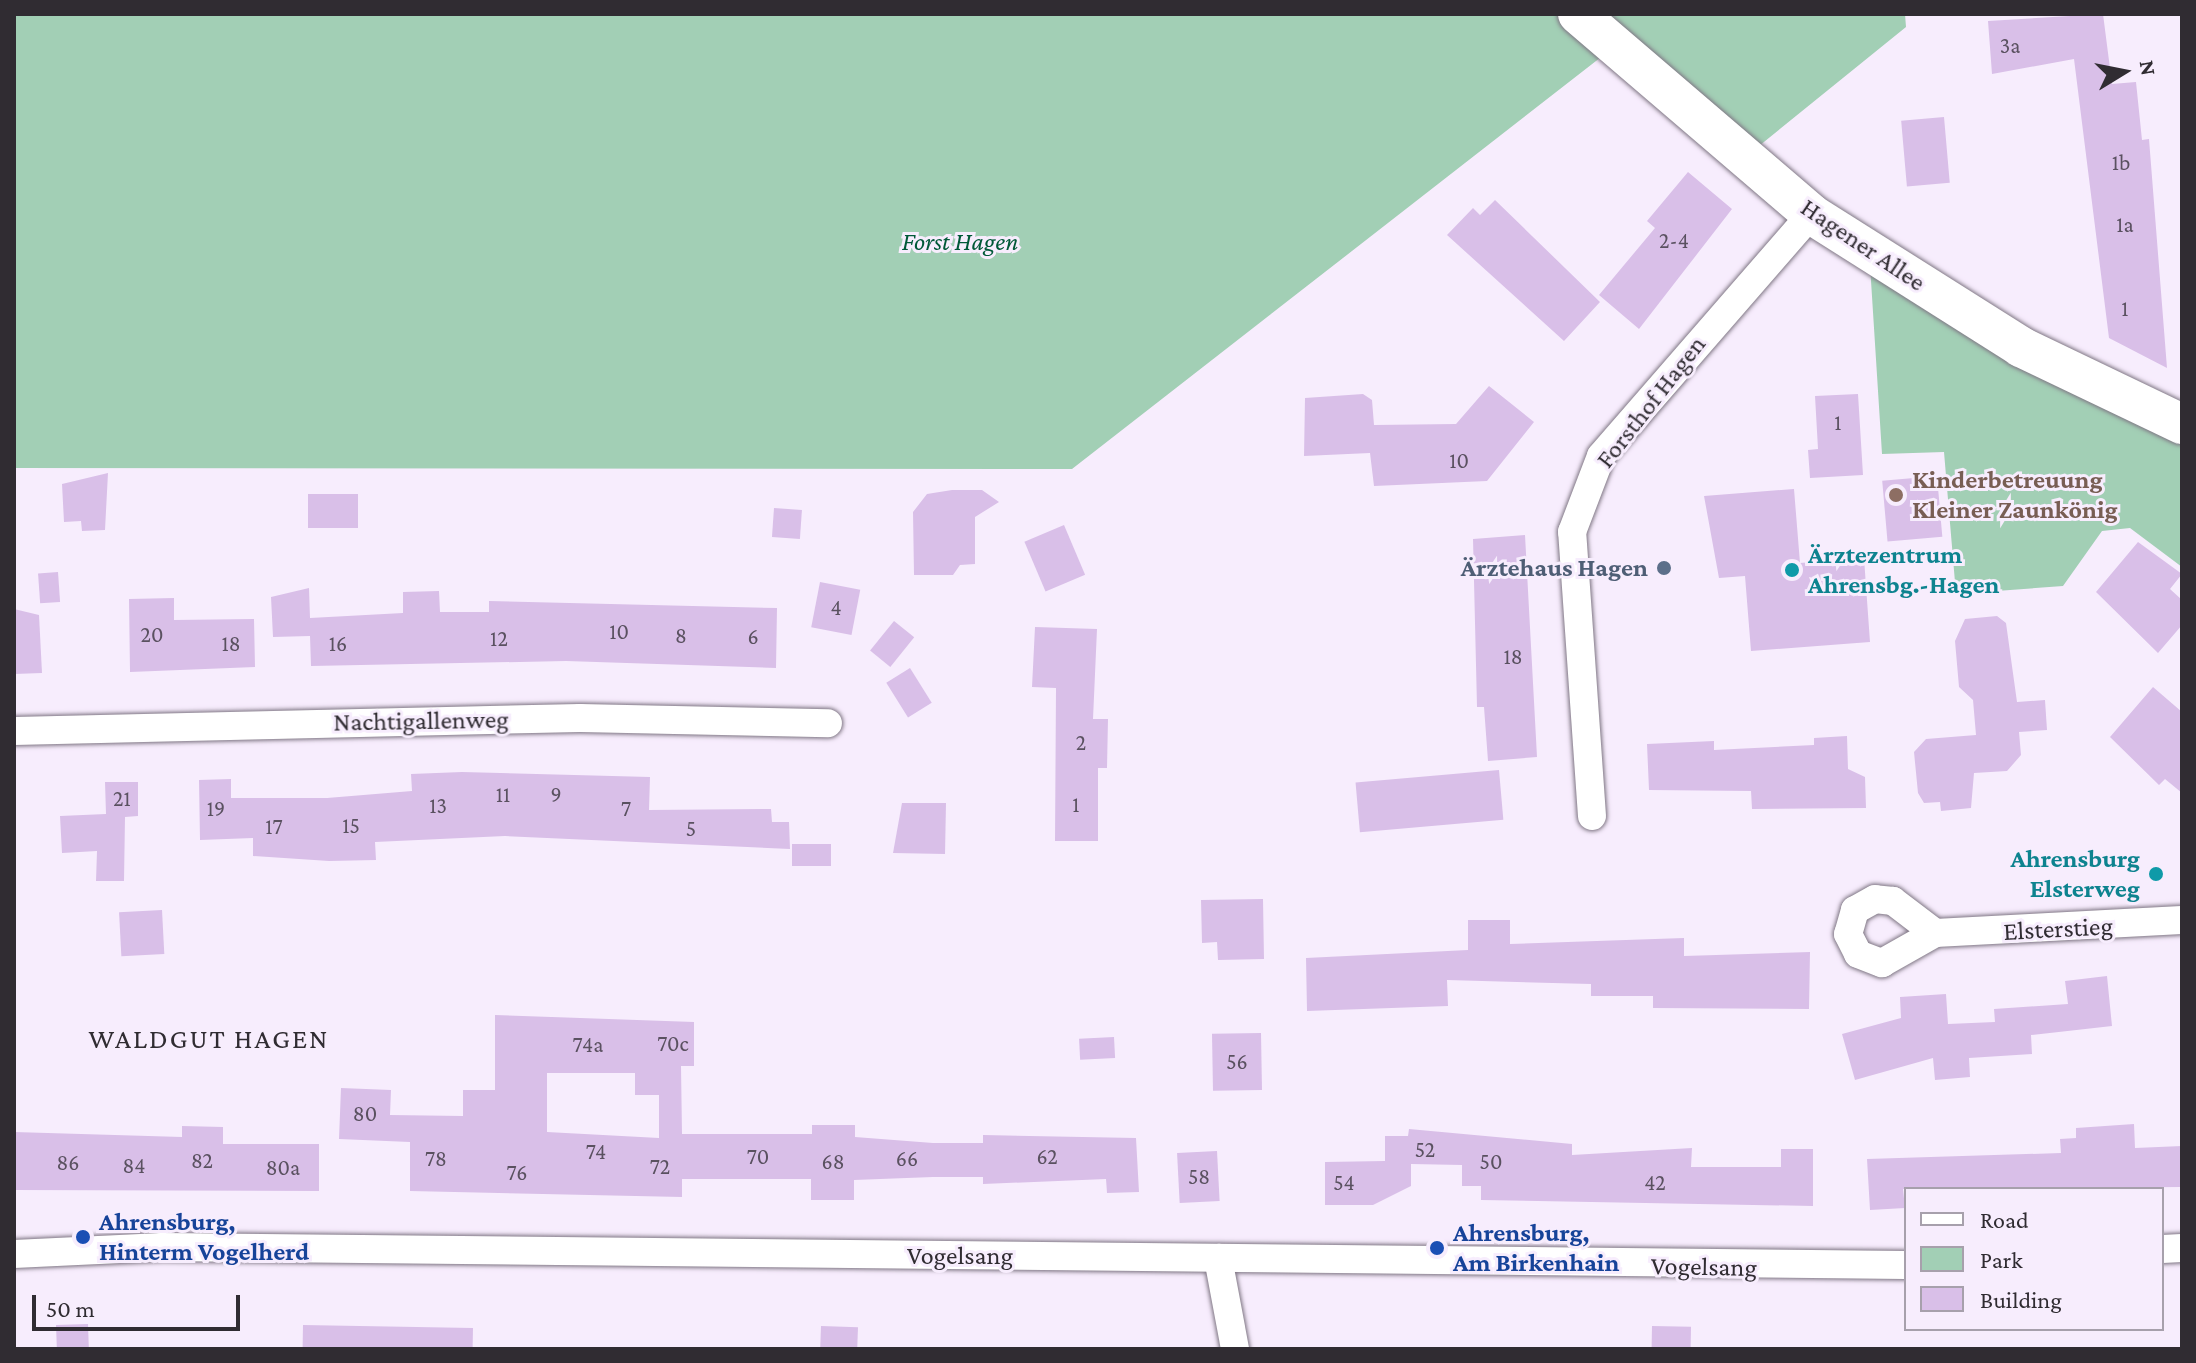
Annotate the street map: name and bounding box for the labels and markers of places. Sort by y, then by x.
place label: Kinderbetreuung Kleiner Zaunkönig [1912,464,2118,526]
marker: Kinderbetreuung Kleiner Zaunkönig [1887,486,1905,504]
place label: Ärztezentrum Ahrensbg.-Hagen [1808,539,1999,600]
place label: Ärztehaus Hagen [1461,552,1648,584]
marker: Ärztehaus Hagen [1655,559,1673,577]
marker: Ärztezentrum Ahrensbg.-Hagen [1783,561,1801,579]
place label: Ahrensburg Elsterweg [2010,843,2140,904]
marker: Ahrensburg Elsterweg [2147,865,2165,883]
place label: Ahrensburg, Hinterm Vogelherd [99,1206,309,1268]
place label: Ahrensburg, Am Birkenhain [1453,1217,1619,1278]
marker: Ahrensburg, Hinterm Vogelherd [74,1228,92,1246]
marker: Ahrensburg, Am Birkenhain [1428,1239,1446,1257]

